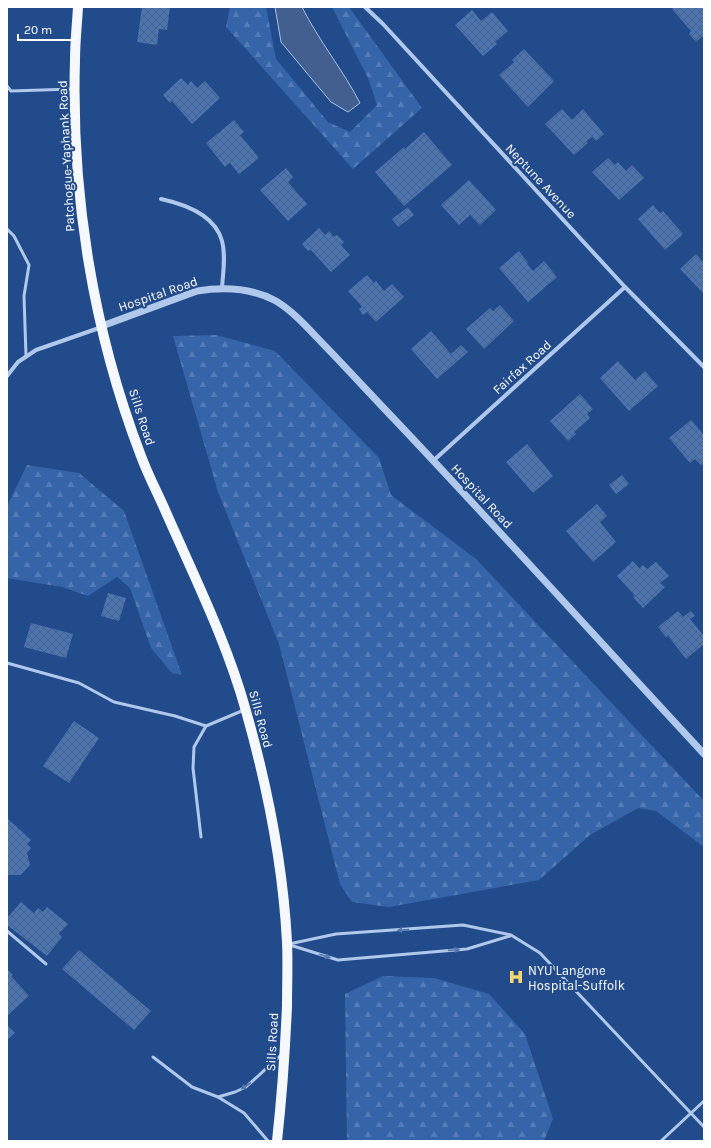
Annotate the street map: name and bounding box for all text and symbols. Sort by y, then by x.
scale bar [18,16,76,42]
text: 20 m [24,23,52,37]
street label: Patchogue-Yaphank Road [55,80,77,232]
street label: Neptune Avenue [503,141,580,222]
street label: Hospital Road [116,273,200,315]
street label: Fairfax Road [490,337,554,397]
street label: Sills Road [126,387,158,447]
street label: Hospital Road [448,461,516,531]
street label: Sills Road [246,689,276,749]
one-way arrow [397,926,409,933]
one-way arrow [448,947,460,954]
one-way arrow [319,953,331,959]
place label: NYU Langone Hospital-Suffolk [528,963,625,993]
hospital icon: NYU Langone Hospital-Suffolk [507,968,525,986]
street label: Sills Road [263,1012,281,1072]
one-way arrow [241,1082,251,1090]

